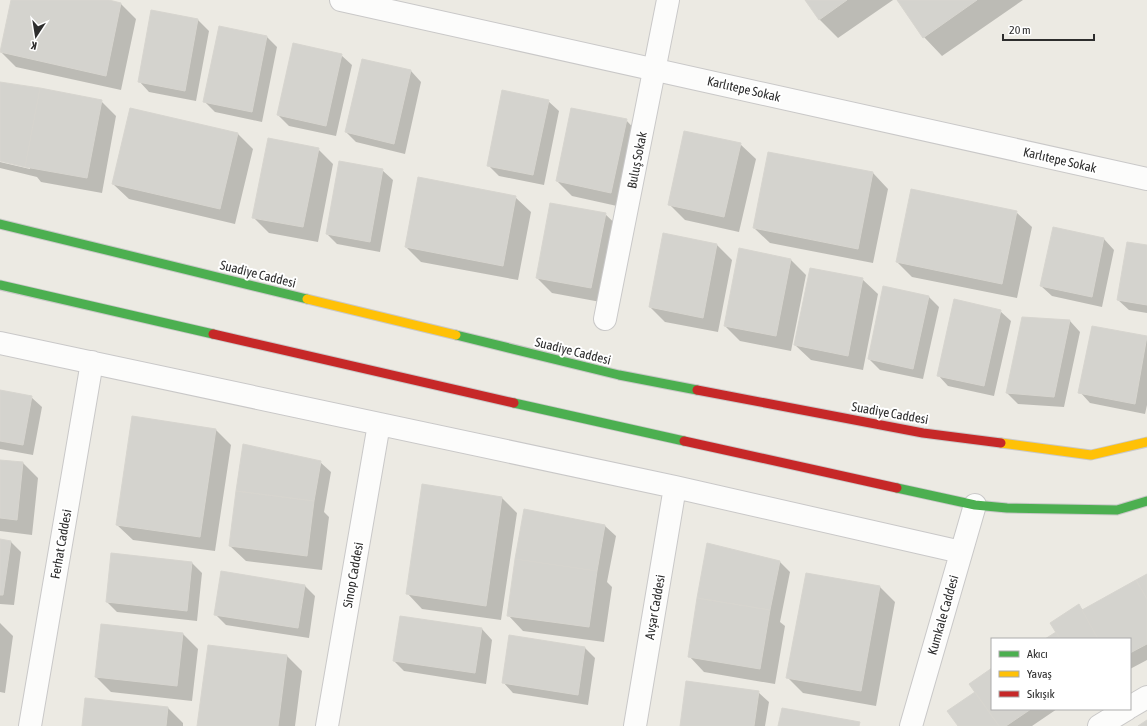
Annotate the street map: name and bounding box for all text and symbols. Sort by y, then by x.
north arrow [16,16,56,56]
scale bar [1003,16,1094,42]
text: 20 m [1009,23,1031,37]
text: K [29,39,38,52]
street label: Karlıtepe Sokak [706,73,782,105]
street label: Buluş Sokak [624,130,650,190]
street label: Karlıtepe Sokak [1022,144,1098,176]
street label: Suadiye Caddesi [219,257,297,291]
street label: Suadiye Caddesi [534,334,612,368]
street label: Suadiye Caddesi [851,399,929,427]
street label: Ferhat Caddesi [48,508,74,580]
street label: Sinop Caddesi [340,541,366,609]
street label: Avşar Caddesi [642,573,668,641]
street label: Kumkale Caddesi [924,573,962,657]
legend [991,638,1131,710]
text: Akıcı [1027,647,1048,661]
text: Yavaş [1027,667,1052,681]
text: Sıkışık [1027,687,1055,701]

